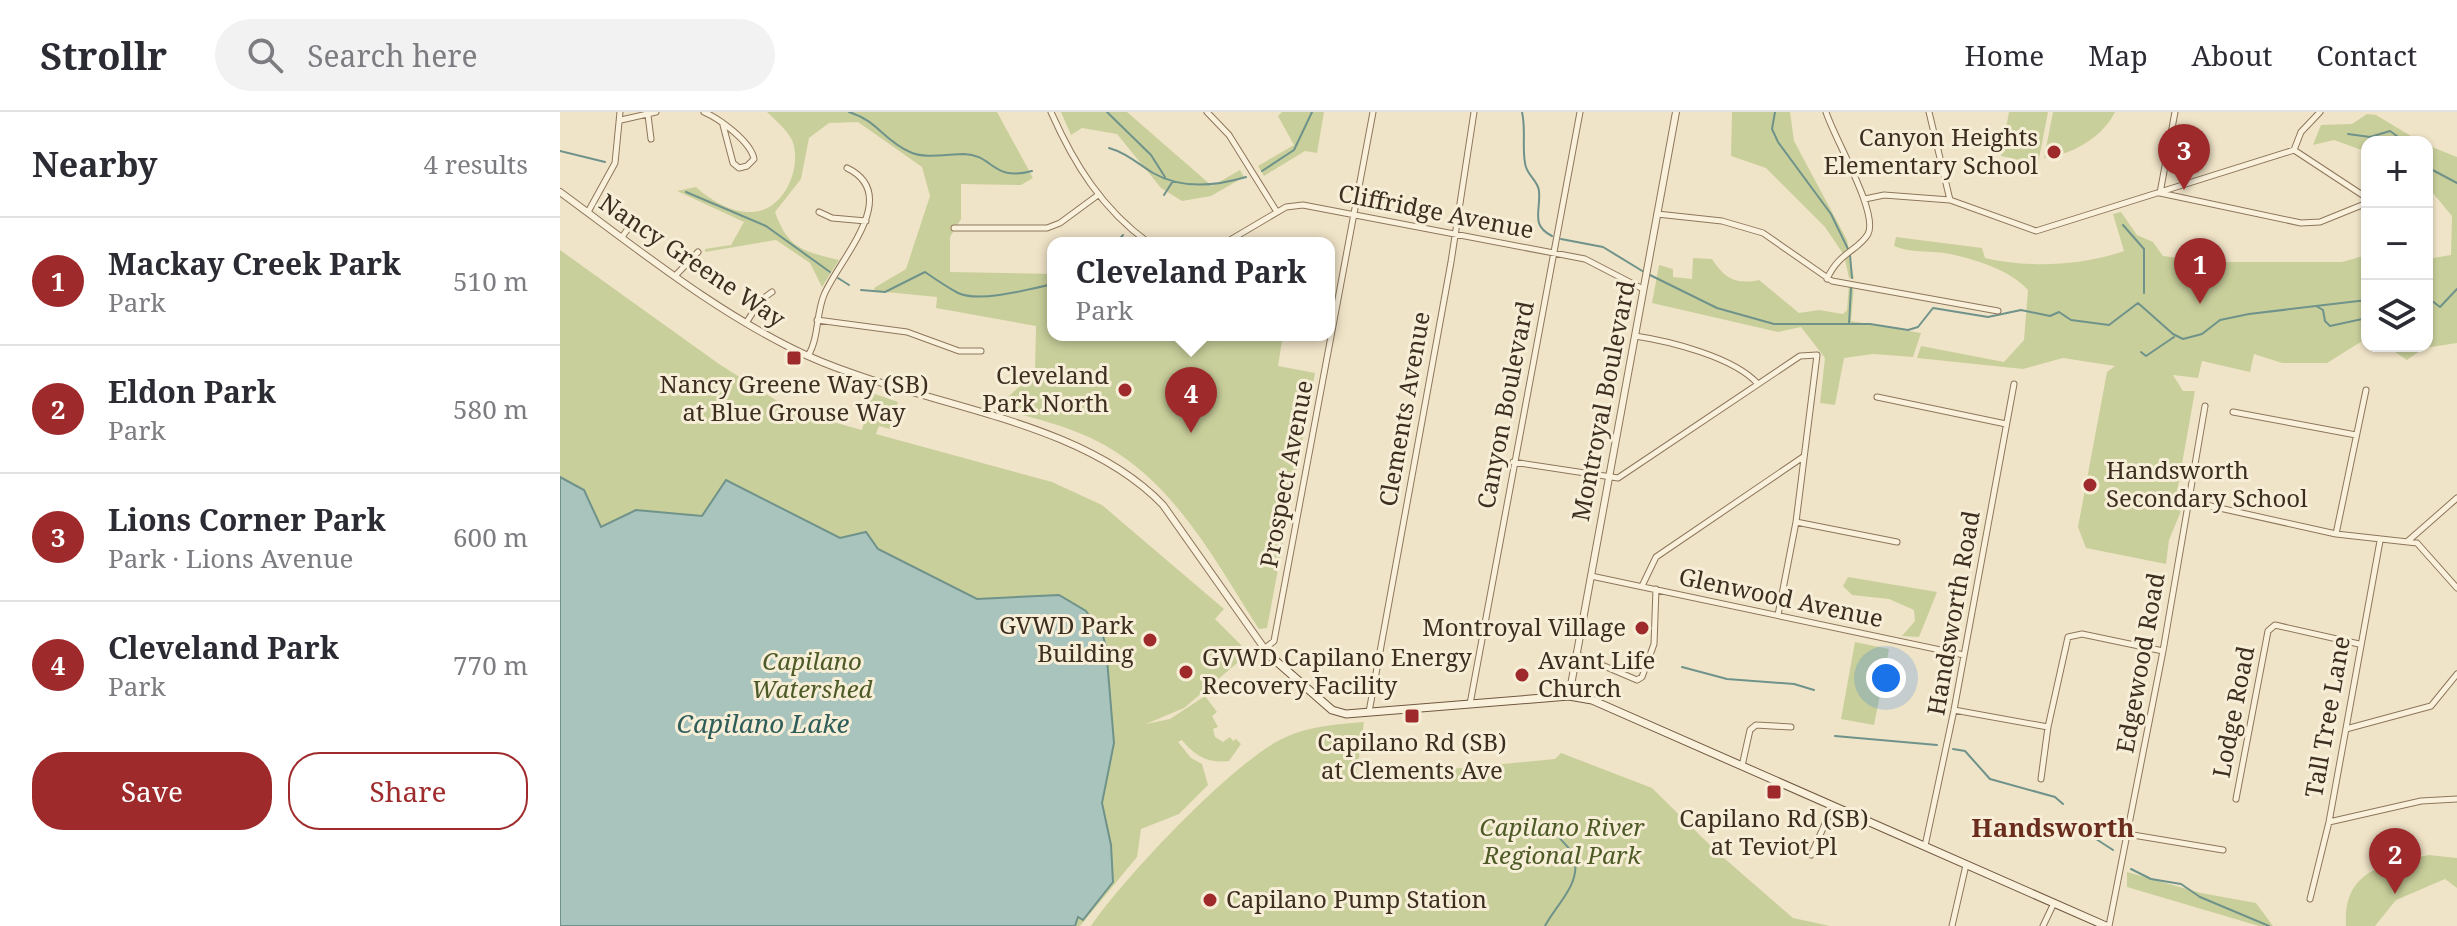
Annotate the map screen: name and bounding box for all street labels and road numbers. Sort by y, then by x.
street label: Cliffridge Avenue [1336,175,1537,246]
street label: Nancy Greene Way [593,185,793,335]
street label: Montroyal Boulevard [1563,277,1642,524]
street label: Canyon Boulevard [1468,298,1541,511]
street label: Clements Avenue [1370,309,1437,509]
street label: Prospect Avenue [1251,377,1320,570]
street label: Handsworth Road [1918,508,1987,718]
street label: Glenwood Avenue [1676,559,1886,634]
street label: Edgewood Road [2107,570,2172,756]
street label: Tall Tree Lane [2296,633,2357,800]
street label: Lodge Road [2204,643,2261,780]

